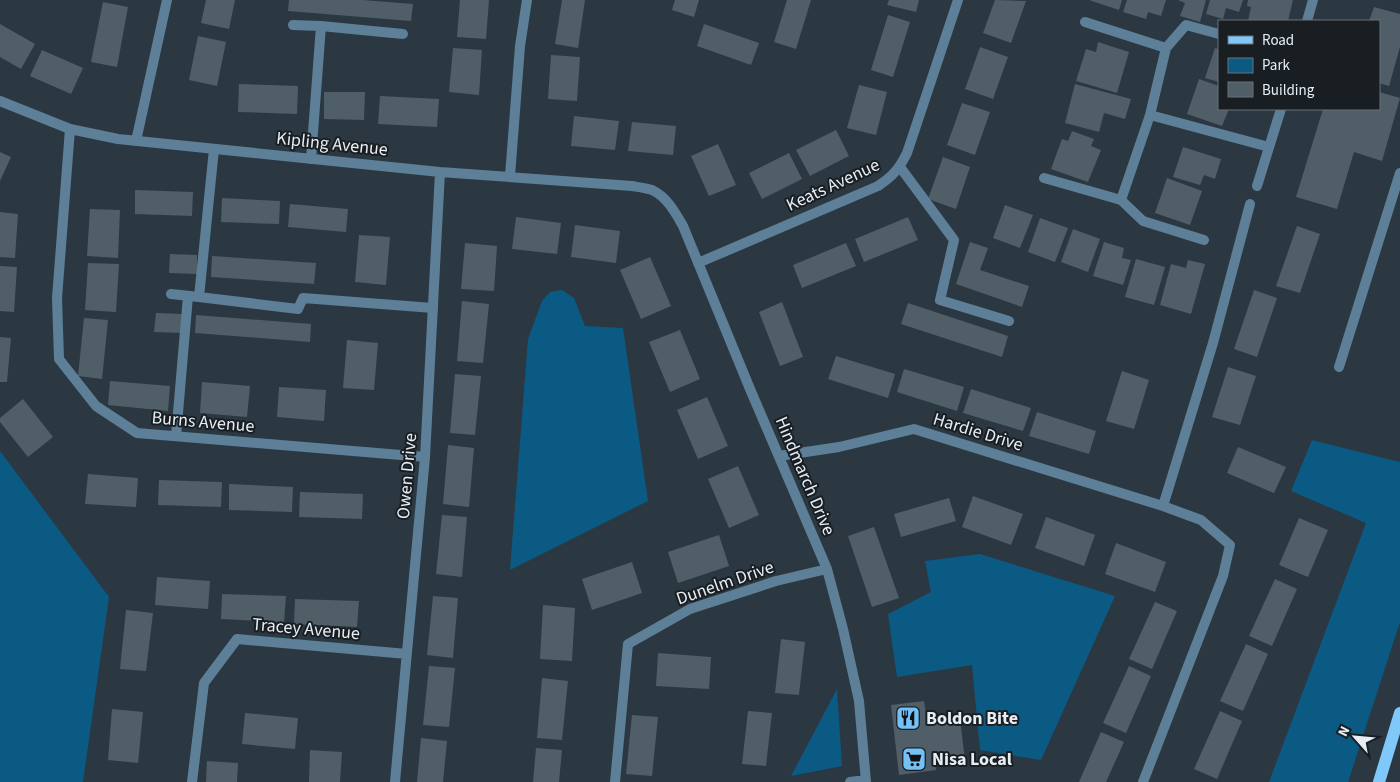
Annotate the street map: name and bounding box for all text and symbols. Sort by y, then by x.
legend [1218,20,1380,110]
text: Road [1262,30,1294,51]
text: Park [1262,55,1291,76]
text: Building [1262,80,1315,101]
street label: Kipling Avenue [275,126,389,162]
street label: Keats Avenue [782,152,884,218]
street label: Burns Avenue [151,405,256,439]
street label: Hardie Drive [930,406,1026,458]
street label: Hindmarch Drive [769,413,841,539]
street label: Owen Drive [391,432,423,520]
street label: Dunelm Drive [673,555,777,611]
street label: Tracey Avenue [251,612,361,646]
restaurant icon: Boldon Bite [895,705,921,731]
place label: Boldon Bite [926,706,1018,731]
north arrow [1330,712,1380,762]
text: N [1333,723,1355,740]
supermarket icon: Nisa Local [901,746,927,772]
place label: Nisa Local [932,747,1012,772]

